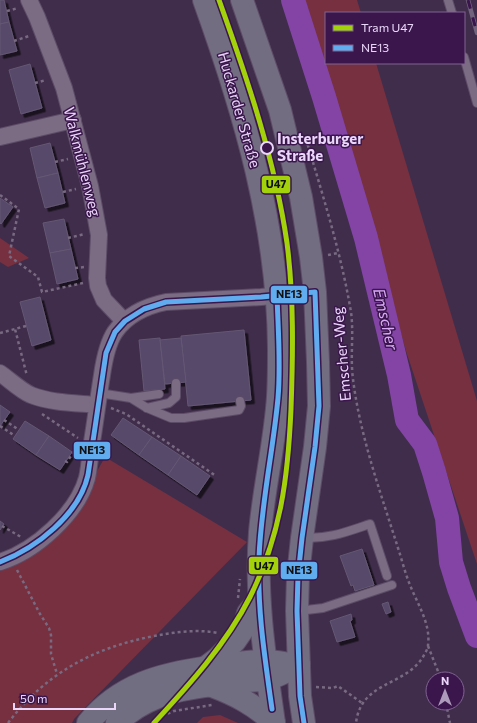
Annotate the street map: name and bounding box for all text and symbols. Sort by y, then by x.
legend [325,12,465,64]
text: Tram U47 [361,20,413,34]
text: NE13 [361,40,389,54]
street label: Huckarder Straße [215,50,265,170]
street label: Walkmühlenweg [61,105,105,218]
place label: Insterburger Straße [277,129,363,164]
marker: Insterburger Straße [260,141,274,155]
line badge: U47 [261,175,291,194]
text: U47 [266,177,286,190]
line badge: NE13 [270,285,308,304]
water label: Emscher [370,286,403,352]
text: NE13 [276,287,302,300]
street label: Emscher-Weg [328,306,354,402]
line badge: NE13 [73,441,111,460]
text: NE13 [79,443,105,456]
line badge: U47 [248,556,279,575]
text: U47 [254,559,274,572]
line badge: NE13 [280,561,318,580]
text: NE13 [286,563,312,576]
north arrow [425,671,465,711]
text: N [441,674,449,687]
scale bar [14,685,115,711]
text: 50 m [20,691,48,705]

